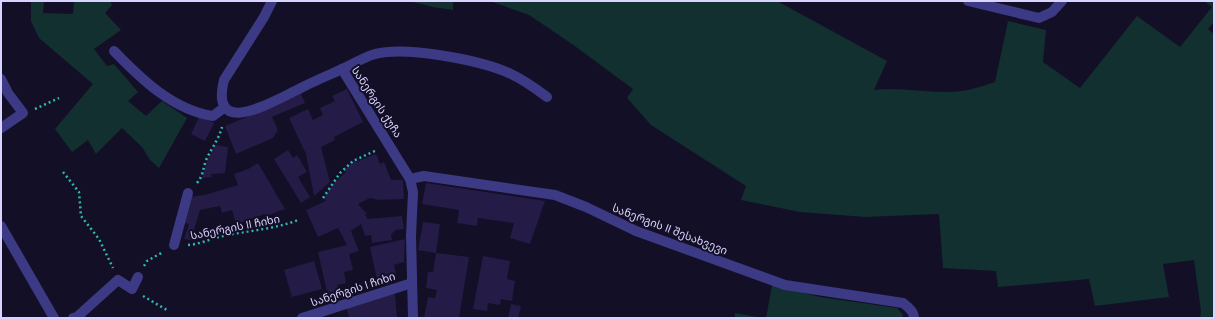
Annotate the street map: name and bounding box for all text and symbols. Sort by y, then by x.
street label: სანერგის ქუჩა [348,64,405,141]
street label: სანერგის II შესახვევი [610,201,730,258]
street label: სანერგის II ჩიხი [189,211,281,244]
street label: სანერგის I ჩიხი [309,269,397,310]

